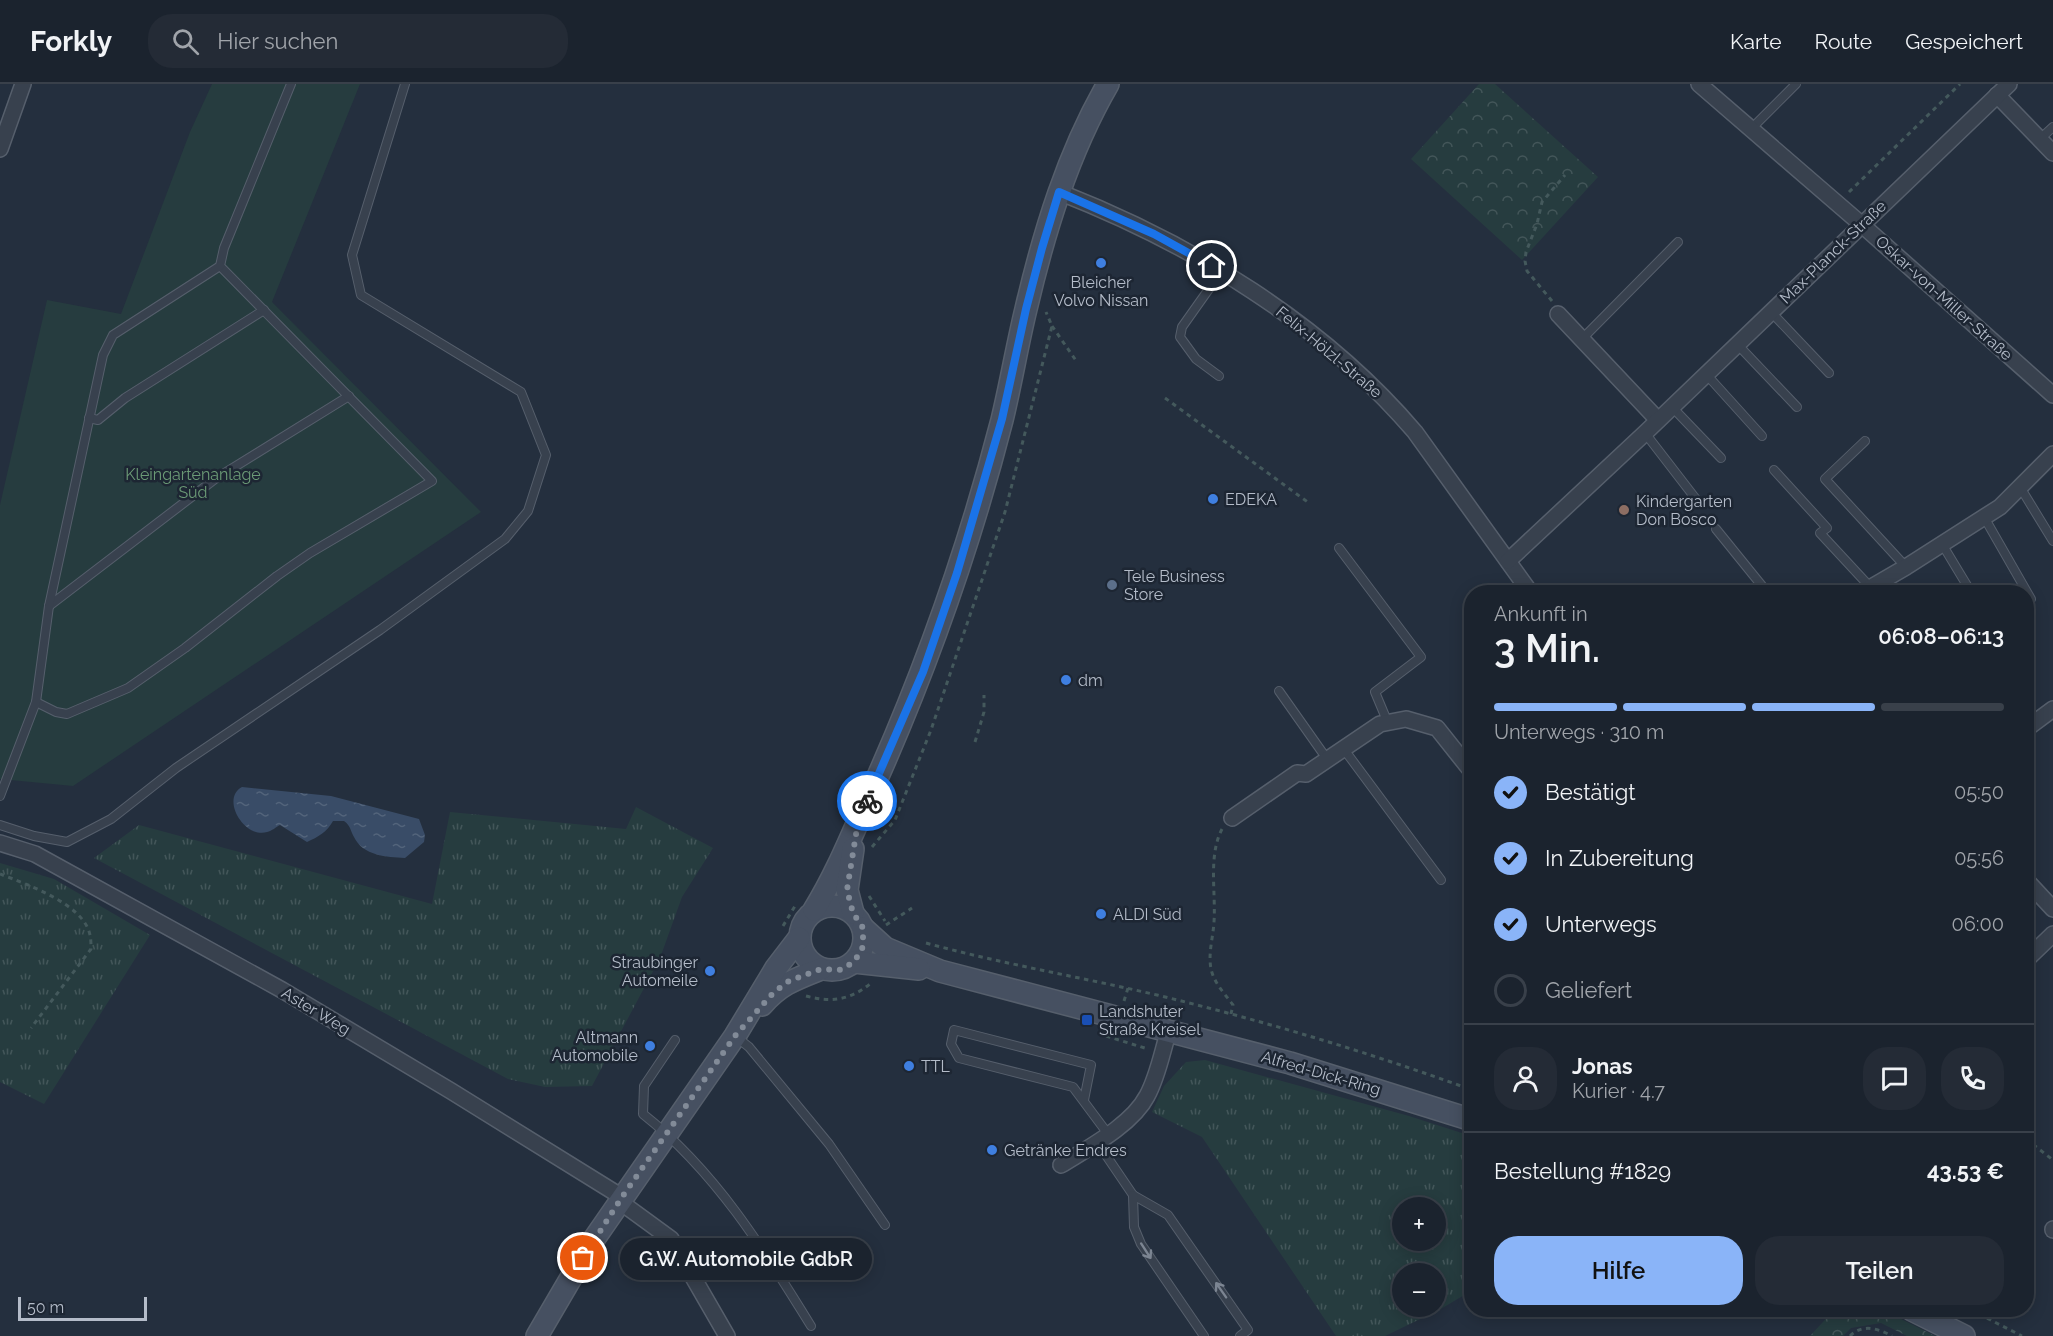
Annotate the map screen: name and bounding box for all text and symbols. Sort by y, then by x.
search box [148,14,568,68]
text: Forkly [30,25,112,58]
icon: search [169,25,202,58]
text: Hier suchen [217,28,338,54]
text: Karte [1730,29,1782,54]
text: Route [1815,29,1872,54]
text: Gespeichert [1905,29,2023,54]
street label: Max-Planck-Straße [1776,196,1890,308]
street label: Oskar-von-Miller-Straße [1872,232,2016,364]
pin [1186,240,1237,291]
icon: home [1195,249,1228,282]
marker: Bleicher Volvo Nissan [1094,256,1108,270]
place label: Bleicher Volvo Nissan [1054,273,1148,310]
street label: Felix-Hölzl-Straße [1272,302,1386,402]
park label: Kleingartenanlage Süd [125,465,261,502]
place label: EDEKA [1225,490,1277,509]
marker: EDEKA [1206,492,1220,506]
place label: Kindergarten Don Bosco [1636,492,1732,529]
marker: Kindergarten Don Bosco [1617,503,1631,517]
place label: Tele Business Store [1124,567,1225,604]
marker: Tele Business Store [1105,578,1119,592]
text: Ankunft in [1494,602,1588,626]
text: 06:08–06:13 [1878,623,2004,649]
text: 3 Min. [1494,625,1600,671]
place label: dm [1078,671,1103,690]
marker: dm [1059,673,1073,687]
text: Unterwegs · 310 m [1494,720,1664,744]
courier [837,771,897,831]
icon: check [1494,776,1527,809]
text: Bestätigt [1545,779,1636,805]
text: 05:50 [1954,780,2004,804]
icon: bike [851,785,884,818]
icon: check [1494,842,1527,875]
text: In Zubereitung [1545,845,1694,871]
text: 05:56 [1954,846,2004,870]
place label: ALDI Süd [1113,905,1182,924]
marker: ALDI Süd [1094,907,1108,921]
icon: check [1494,908,1527,941]
text: Unterwegs [1545,911,1657,937]
text: 06:00 [1951,912,2004,936]
place label: Straubinger Automeile [612,953,698,990]
marker: Straubinger Automeile [703,964,717,978]
text: Geliefert [1545,977,1632,1003]
street label: Aster Weg [278,983,354,1039]
place label: Landshuter Straße Kreisel [1099,1002,1201,1039]
marker: Landshuter Straße Kreisel [1080,1013,1094,1027]
place label: Altmann Automobile [552,1028,638,1065]
marker: Altmann Automobile [643,1039,657,1053]
street label: Alfred-Dick-Ring [1259,1047,1383,1099]
button: person [1494,1047,1557,1110]
button: chat [1863,1047,1926,1110]
button: phone [1941,1047,2004,1110]
text: Jonas [1572,1053,1633,1079]
place label: TTL [921,1057,951,1076]
marker: TTL [902,1059,916,1073]
text: Kurier · 4.7 [1572,1079,1665,1103]
place label: Getränke Endres [1004,1141,1127,1160]
marker: Getränke Endres [985,1143,999,1157]
text: Bestellung #1829 [1494,1158,1671,1184]
text: 43.53 € [1927,1158,2004,1184]
map controls [1392,1197,1446,1317]
button: + [1392,1197,1446,1251]
pin [557,1232,608,1283]
button: Hilfe [1494,1236,1743,1305]
button: Teilen [1755,1236,2004,1305]
callout: G.W. Automobile GdbR [619,1237,871,1279]
icon: bag [566,1241,599,1274]
one-way arrow [1140,1242,1152,1259]
text: G.W. Automobile GdbR [639,1247,853,1271]
button: − [1392,1263,1446,1317]
one-way arrow [1215,1283,1227,1299]
scale bar [18,1294,147,1322]
text: 50 m [27,1298,64,1317]

